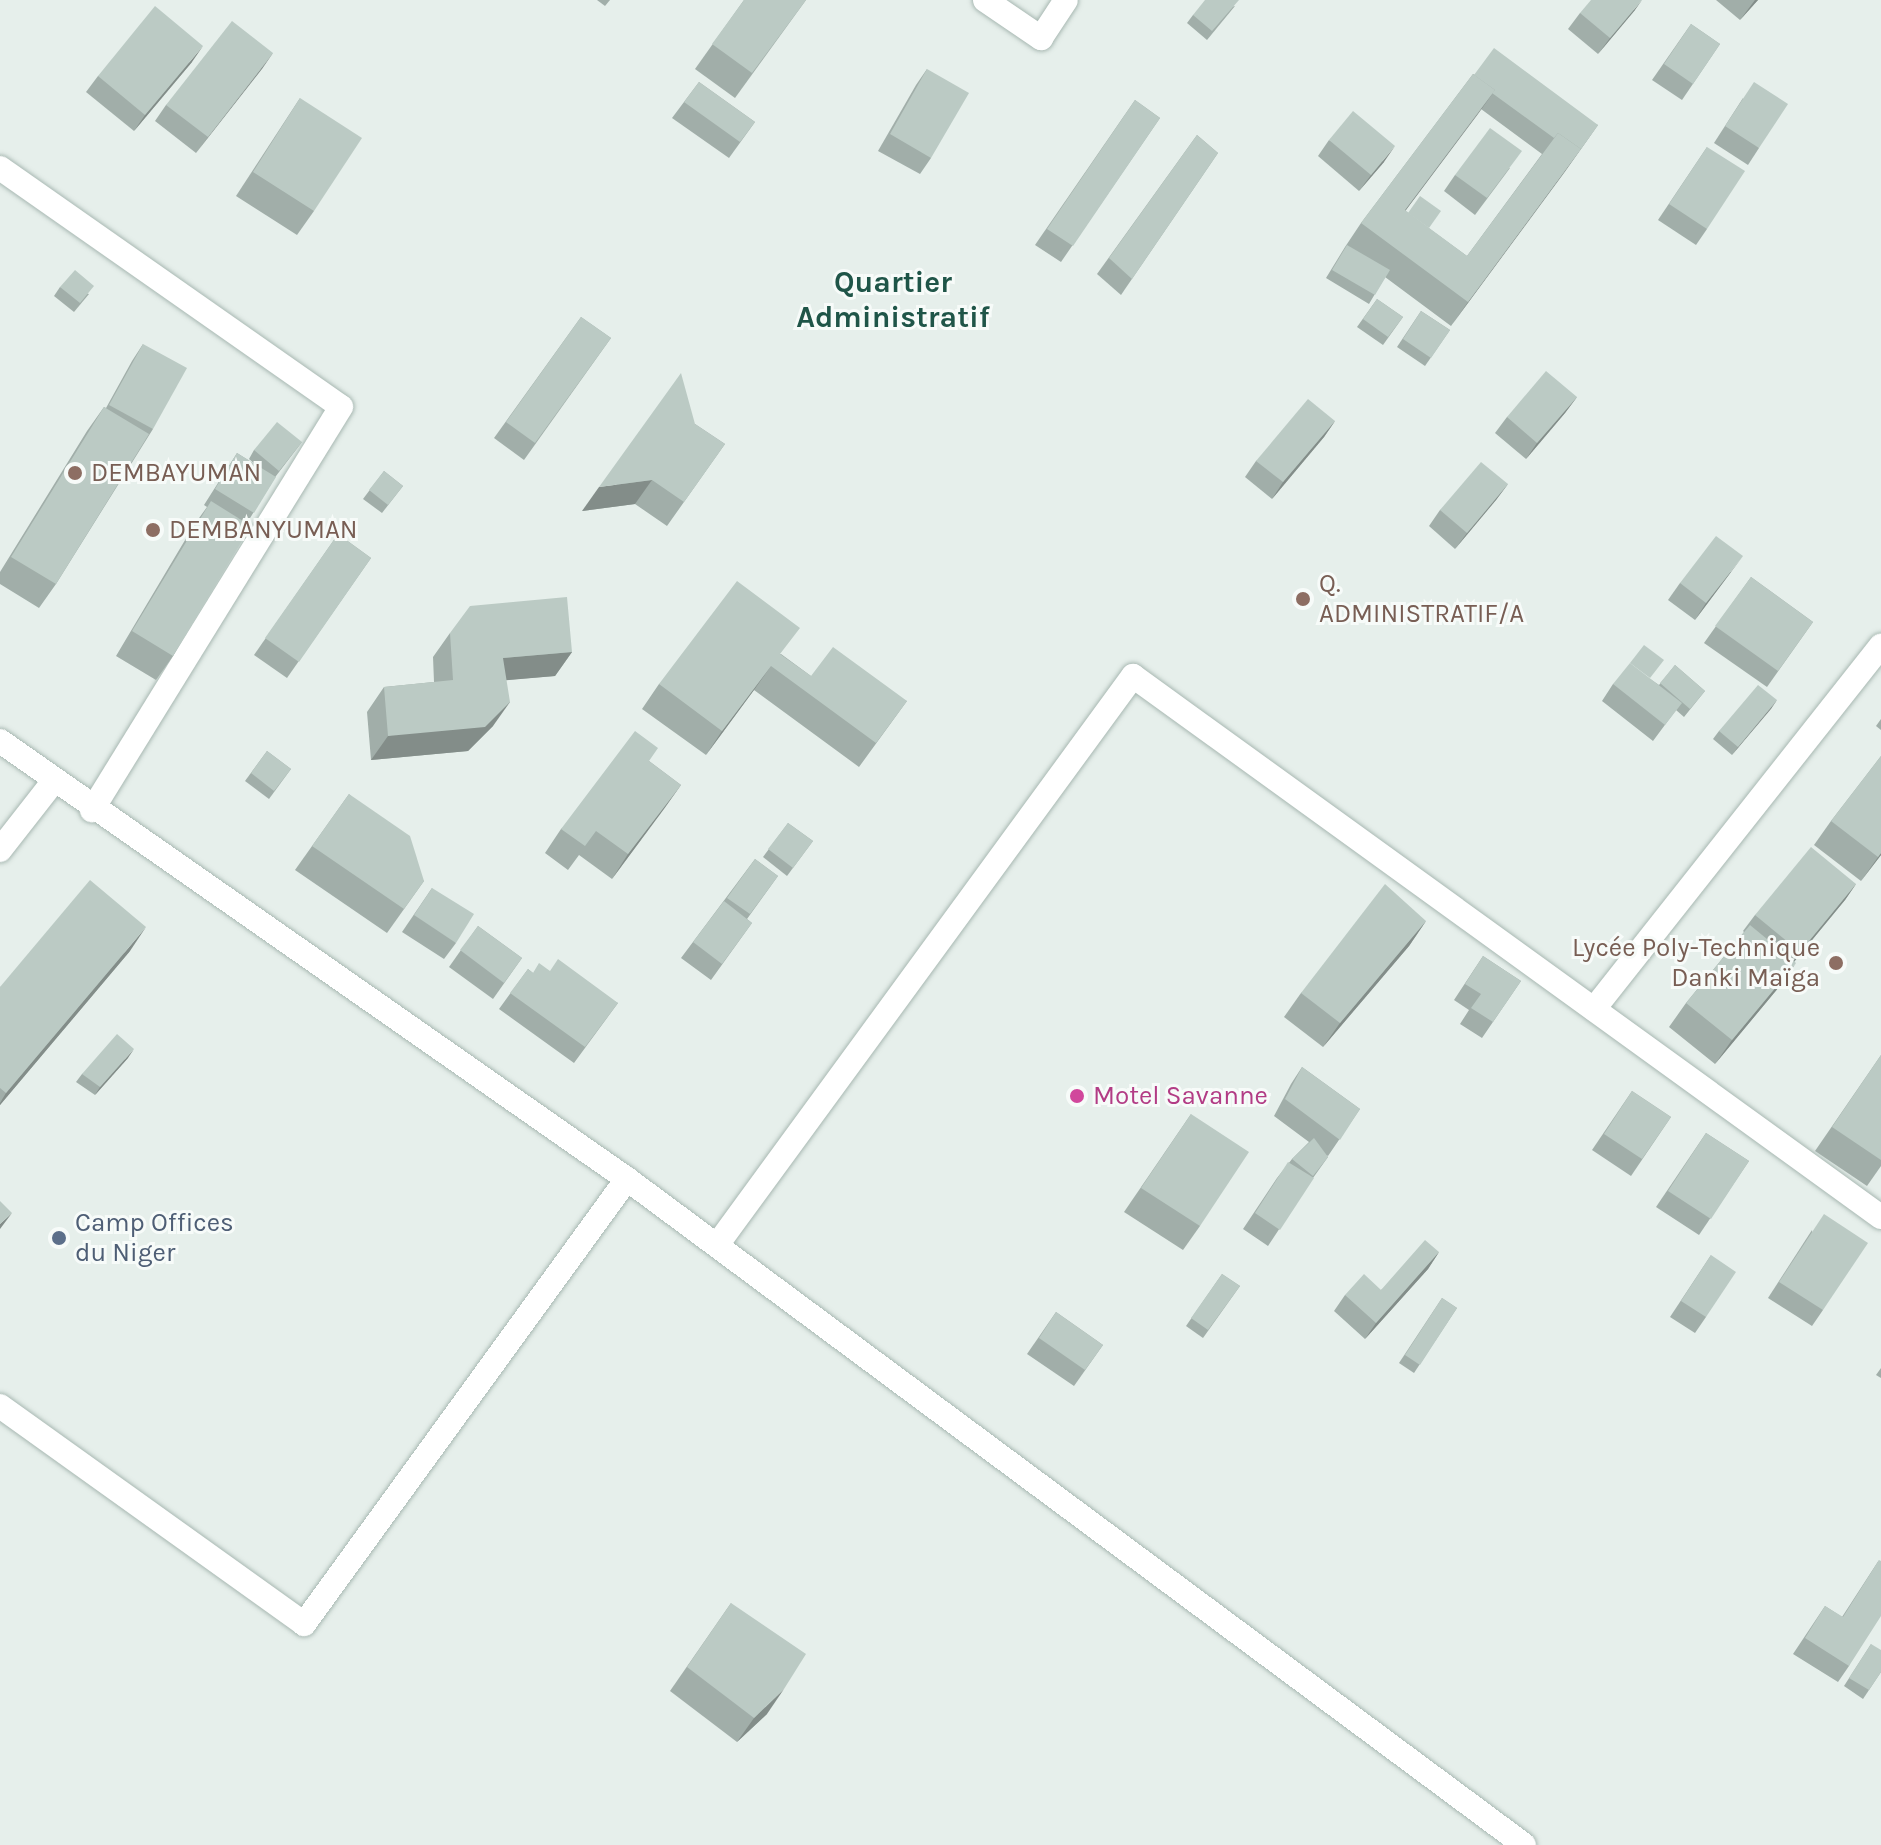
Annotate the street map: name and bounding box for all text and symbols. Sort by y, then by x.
district label: Quartier Administratif [796,264,990,334]
place label: DEMBAYUMAN [91,457,261,489]
marker: DEMBAYUMAN [66,464,84,482]
place label: DEMBANYUMAN [169,514,358,546]
marker: DEMBANYUMAN [144,521,162,539]
place label: Q. ADMINISTRATIF/A [1319,568,1524,630]
marker: Q. ADMINISTRATIF/A [1294,590,1312,608]
place label: Lycée Poly-Technique Danki Maïga [1572,932,1820,994]
marker: Lycée Poly-Technique Danki Maïga [1827,954,1845,972]
place label: Motel Savanne [1093,1080,1268,1112]
marker: Motel Savanne [1068,1087,1086,1105]
place label: Camp Offices du Niger [75,1207,234,1268]
marker: Camp Offices du Niger [50,1229,68,1247]

